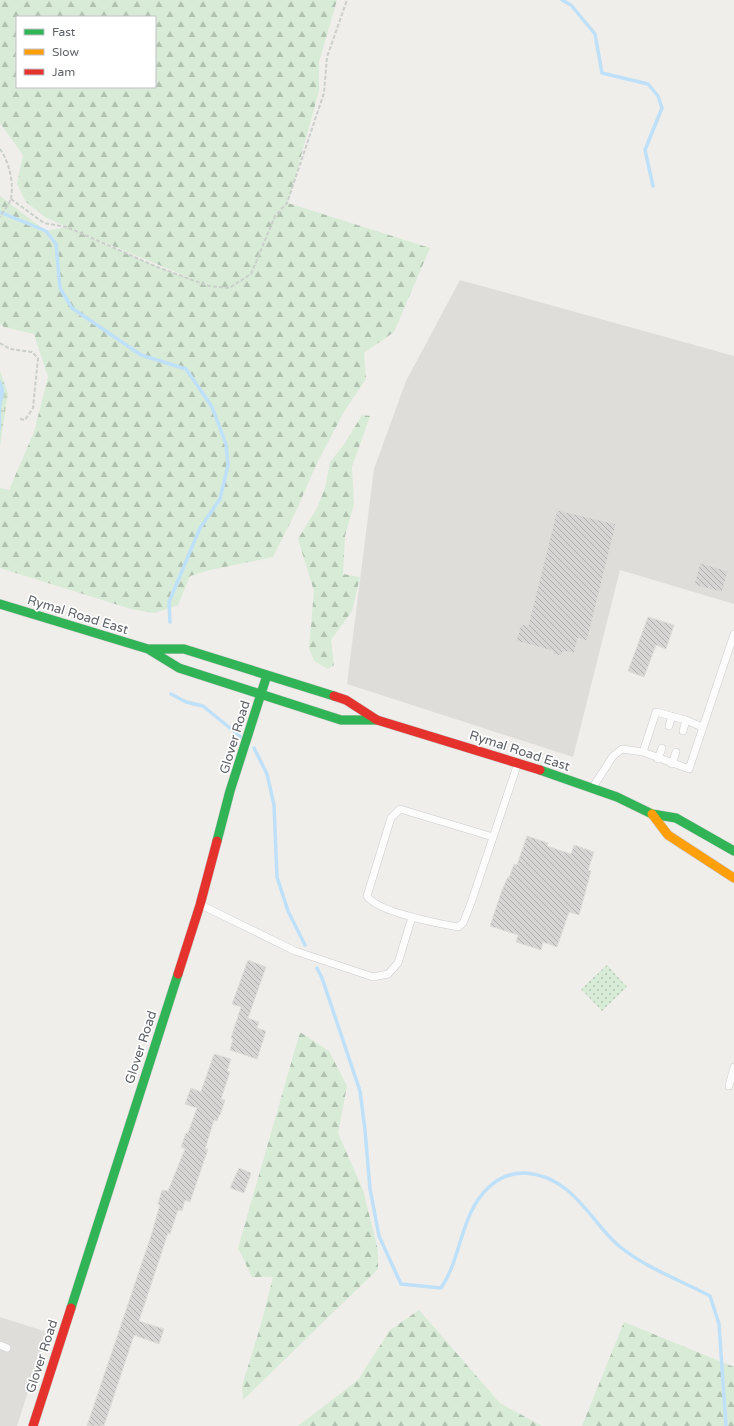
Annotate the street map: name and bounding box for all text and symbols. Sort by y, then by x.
legend [16,16,156,88]
text: Fast [52,25,76,39]
text: Slow [52,45,79,59]
text: Jam [52,65,75,79]
street label: Rymal Road East [25,592,130,638]
street label: Glover Road [216,699,254,776]
street label: Rymal Road East [467,727,572,775]
street label: Glover Road [122,1009,160,1086]
street label: Glover Road [23,1318,61,1395]

